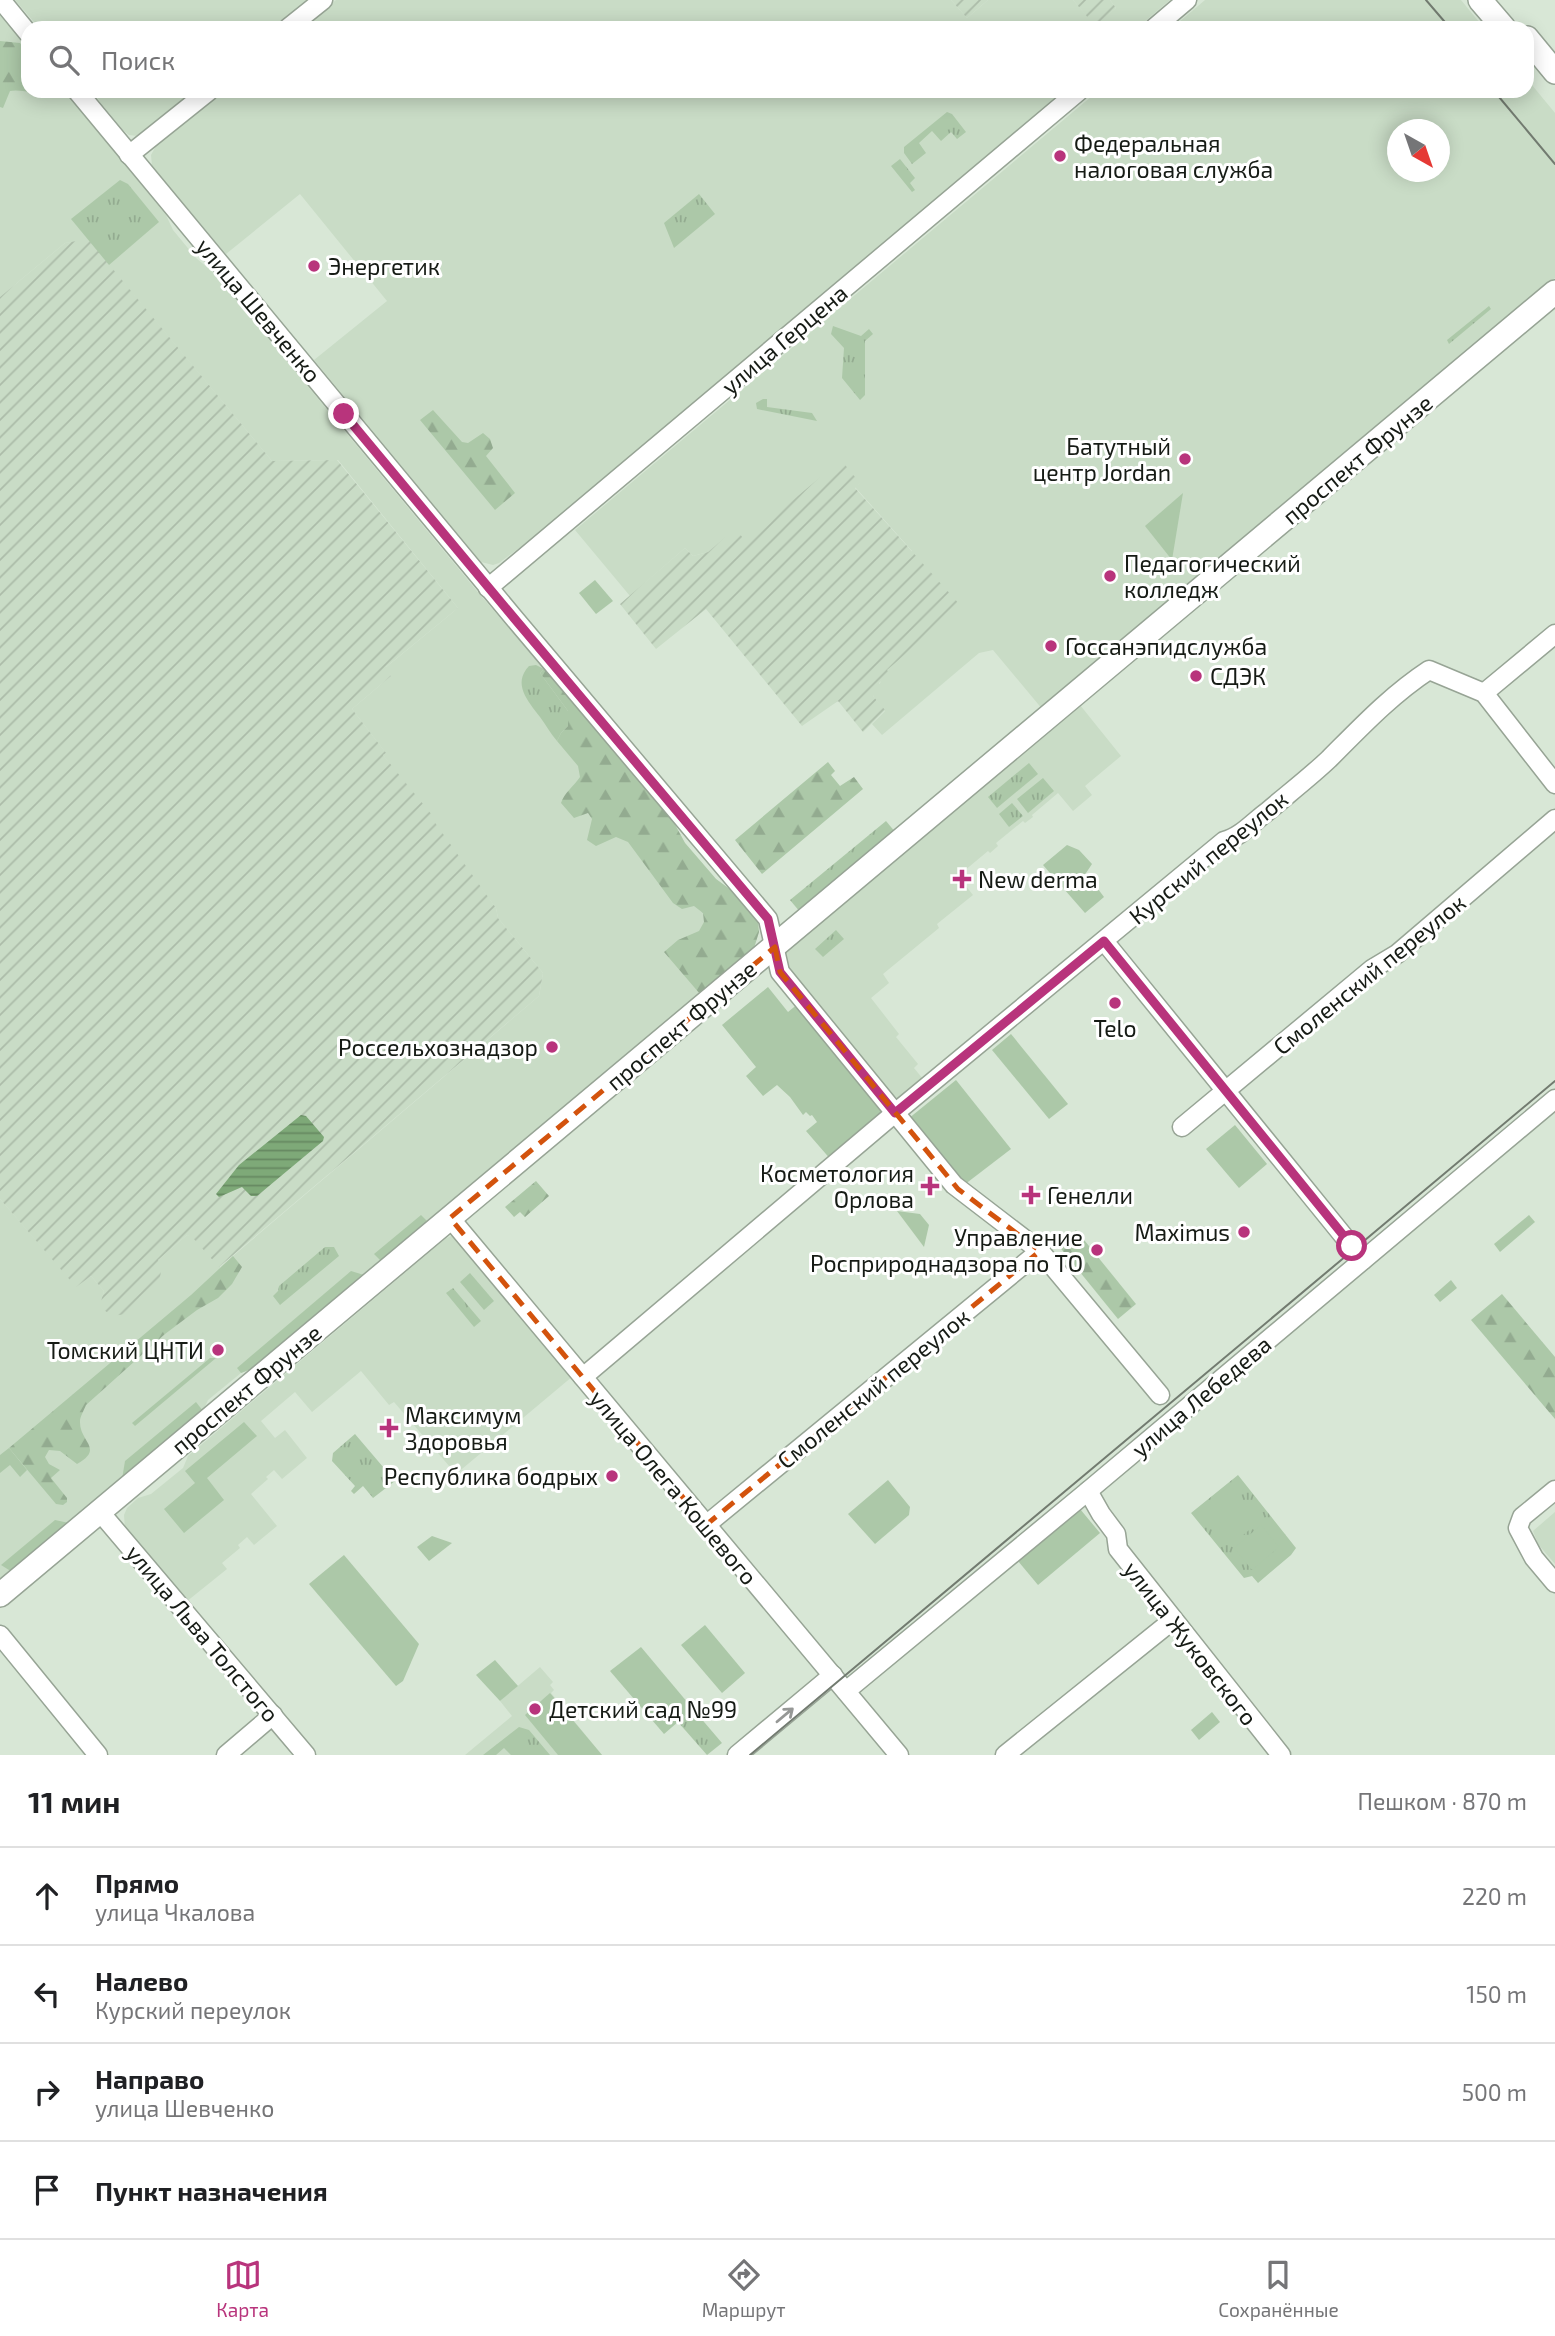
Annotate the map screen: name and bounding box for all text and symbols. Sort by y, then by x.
search box [21,21,1534,98]
icon: search [45,41,83,79]
text: Поиск [101,44,175,75]
north arrow [1387,119,1450,182]
place label: Федеральная налоговая служба [1074,129,1273,184]
marker: Федеральная налоговая служба [1052,148,1068,164]
street label: улица Шевченко [190,232,327,388]
place label: Энергетик [328,252,440,280]
marker: Энергетик [306,258,322,274]
street label: улица Герцена [715,278,853,400]
street label: проспект Фрунзе [1276,388,1438,531]
route end [328,398,359,429]
place label: Батутный центр Jordan [1033,432,1171,486]
marker: Батутный центр Jordan [1177,451,1193,467]
place label: Педагогический колледж [1124,549,1301,603]
marker: Педагогический колледж [1102,568,1118,584]
place label: Госсанэпидслужба [1065,632,1267,661]
marker: Госсанэпидслужба [1043,638,1059,654]
place label: СДЭК [1210,662,1266,690]
marker: СДЭК [1188,668,1204,684]
street label: Курский переулок [1123,784,1294,930]
place label: New derma [978,865,1098,893]
marker: New derma [952,869,972,889]
street label: Смоленский переулок [1267,888,1471,1061]
street label: проспект Фрунзе [600,954,762,1097]
marker: Telo [1107,995,1123,1011]
place label: Telo [1093,1014,1137,1042]
place label: Россельхознадзор [338,1033,538,1061]
marker: Россельхознадзор [544,1039,560,1055]
place label: Косметология Орлова [760,1159,914,1213]
marker: Косметология Орлова [920,1176,940,1196]
place label: Генелли [1047,1181,1133,1209]
marker: Генелли [1021,1185,1041,1205]
place label: Maximus [1134,1218,1230,1246]
place label: Управление Росприроднадзора по ТО [810,1223,1083,1277]
marker: Maximus [1236,1224,1252,1240]
route start [1336,1230,1367,1261]
marker: Управление Росприроднадзора по ТО [1089,1242,1105,1258]
street label: Смоленский переулок [771,1302,975,1475]
street label: проспект Фрунзе [165,1318,327,1461]
street label: улица Лебедева [1126,1330,1277,1463]
place label: Томский ЦНТИ [47,1336,204,1364]
marker: Томский ЦНТИ [210,1342,226,1358]
street label: улица Олега Кошевого [584,1384,764,1591]
place label: Максимум Здоровья [405,1401,522,1455]
marker: Максимум Здоровья [379,1418,399,1438]
place label: Республика бодрых [384,1462,598,1491]
marker: Республика бодрых [604,1468,620,1484]
street label: улица Льва Толстого [120,1539,285,1728]
street label: улица Жуковского [1117,1555,1264,1731]
place label: Детский сад №99 [549,1695,737,1723]
marker: Детский сад №99 [527,1701,543,1717]
one-way arrow [775,1707,793,1723]
text: 11 мин [28,1783,120,1819]
text: Пешком · 870 m [1358,1787,1527,1815]
text: Прямо [95,1867,179,1898]
icon: ahead [28,1877,66,1915]
text: 220 m [1462,1882,1527,1910]
text: улица Чкалова [95,1898,255,1926]
text: Налево [95,1965,188,1996]
icon: left [28,1975,66,2013]
text: 150 m [1466,1980,1527,2008]
text: Курский переулок [95,1996,291,2024]
text: Направо [95,2063,204,2094]
icon: right [28,2073,66,2111]
text: 500 m [1462,2078,1527,2106]
text: улица Шевченко [95,2094,274,2122]
icon: arrive [28,2171,66,2209]
text: Пункт назначения [95,2175,328,2206]
tab: Карта [216,2256,269,2321]
tab: Маршрут [702,2256,786,2321]
tab: Сохранённые [1218,2256,1339,2321]

